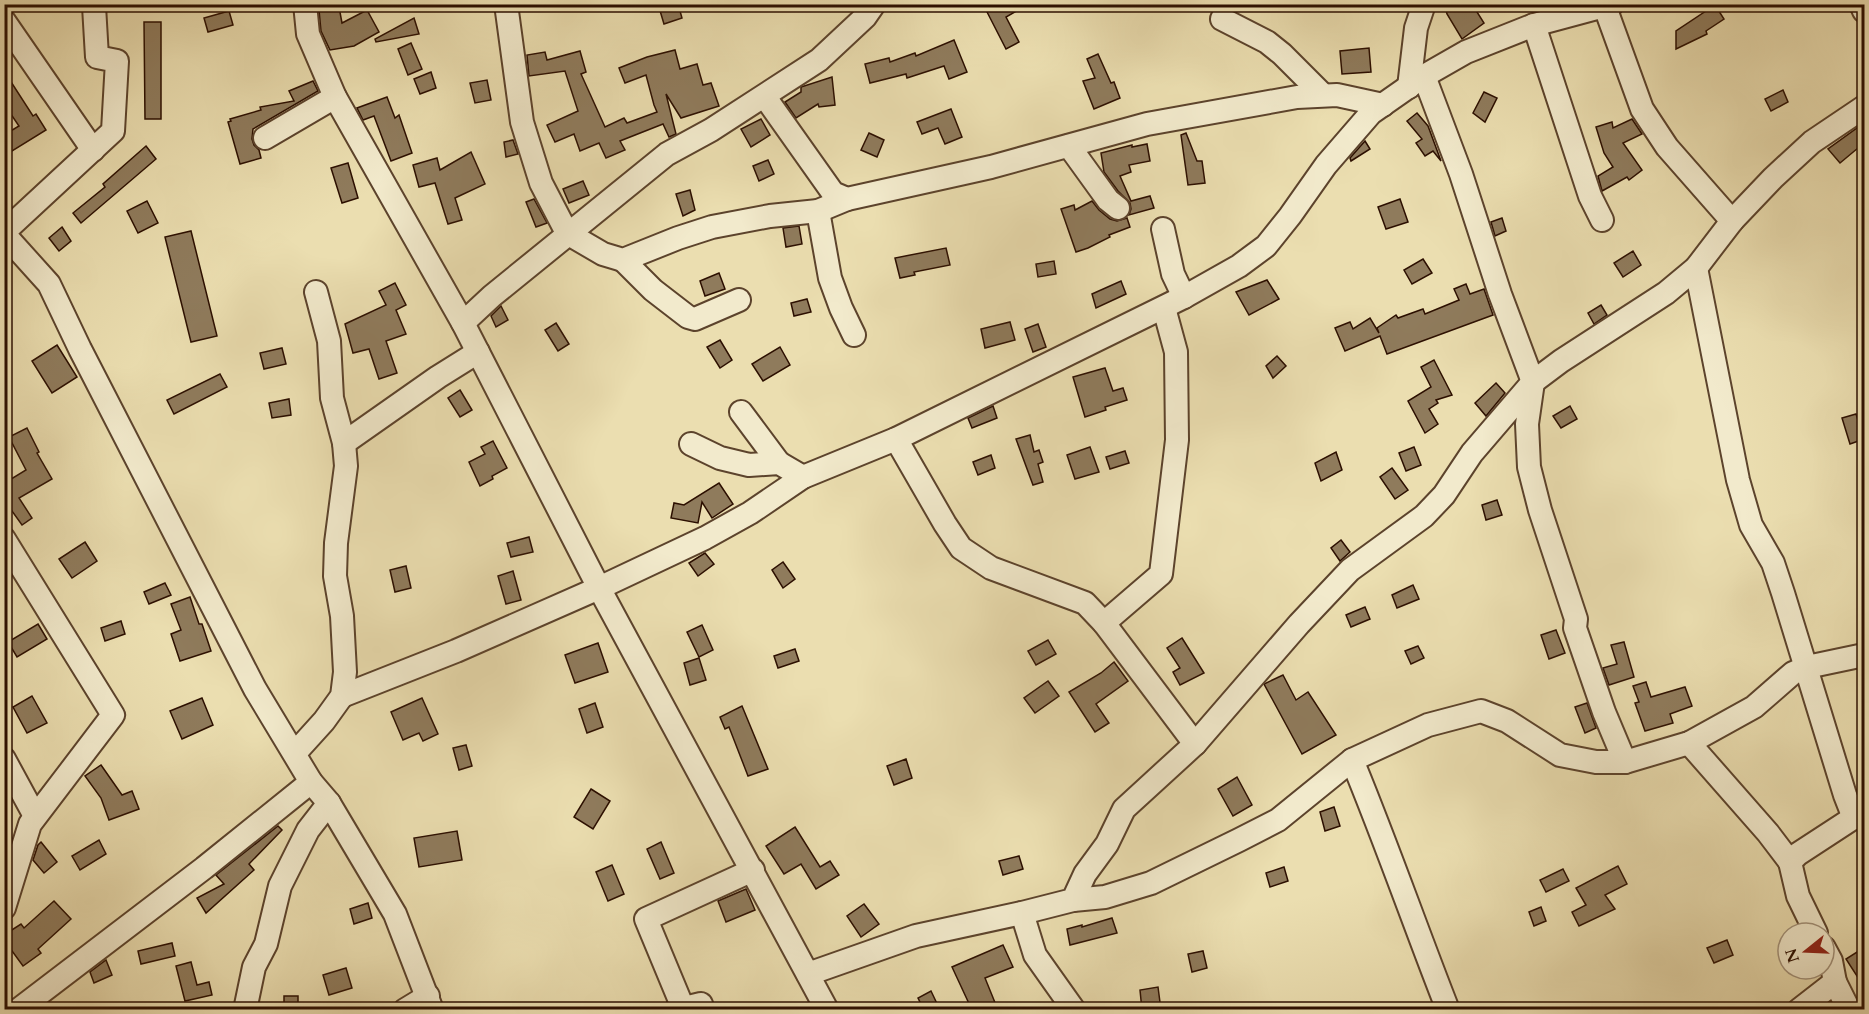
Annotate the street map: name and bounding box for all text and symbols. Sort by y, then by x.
north arrow [1776,921,1836,981]
text: N [1780,945,1805,965]

